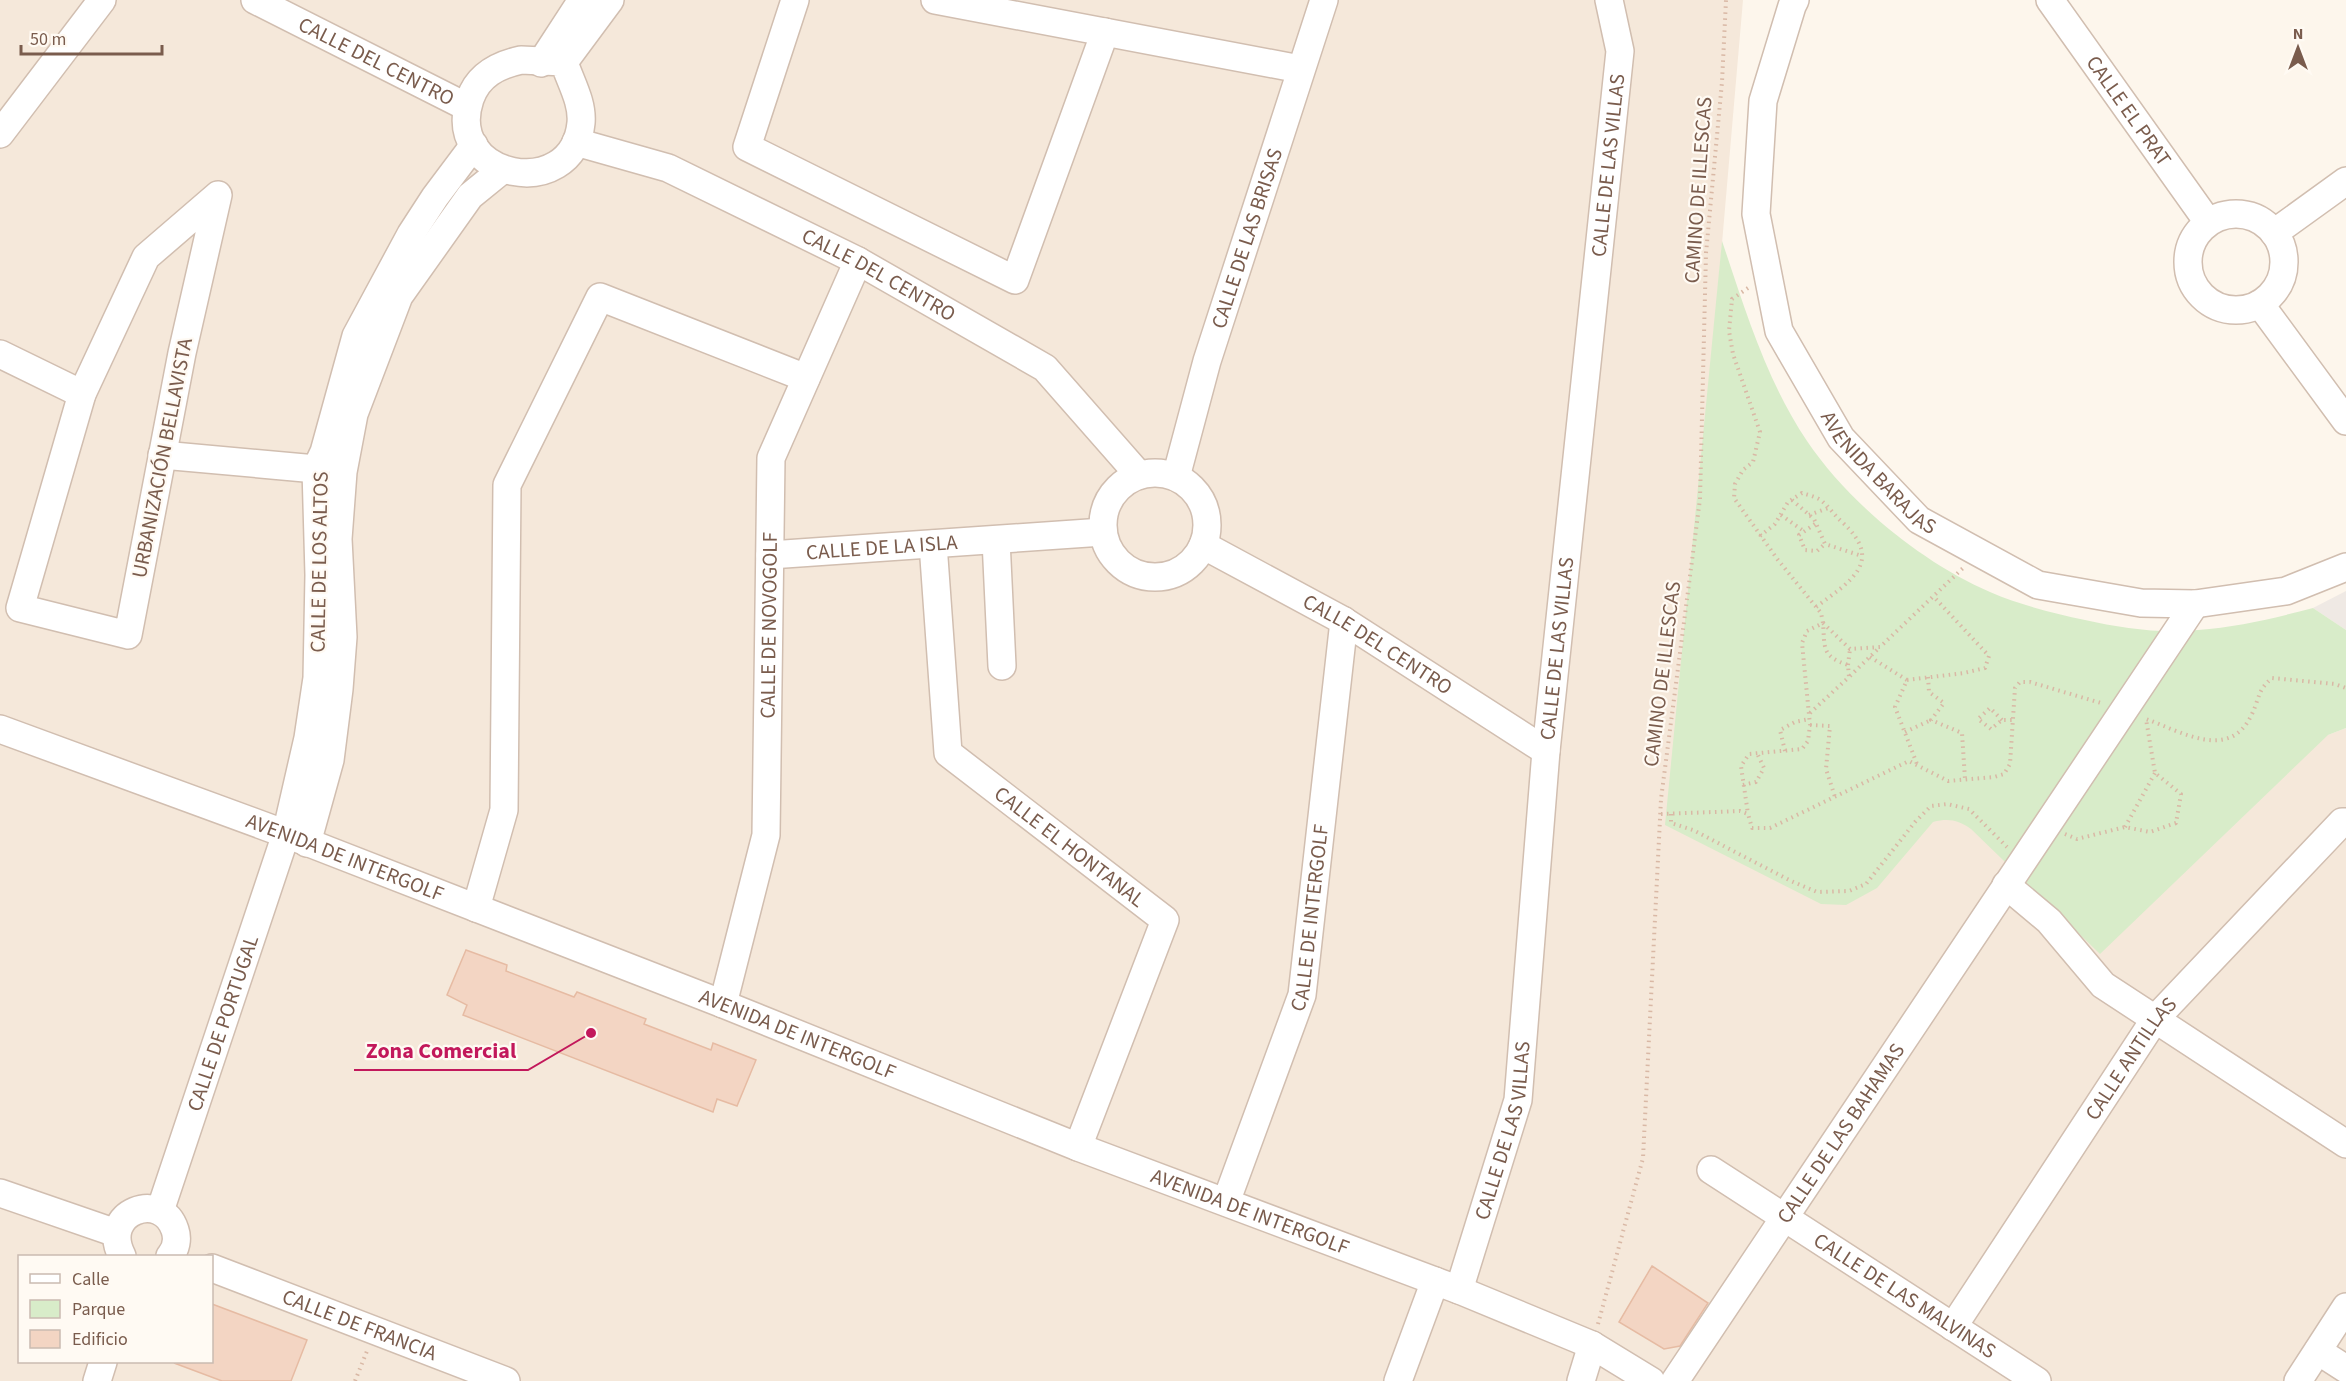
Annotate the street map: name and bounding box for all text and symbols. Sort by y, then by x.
street label: CALLE DEL CENTRO [293,9,460,113]
scale bar [21,18,162,56]
north arrow [2268,18,2328,78]
text: N [2293,23,2303,45]
text: 50 m [30,27,66,52]
street label: CALLE EL PRAT [2079,49,2179,172]
street label: CALLE DE LAS VILLAS [1583,72,1632,258]
street label: CAMINO DE ILLESCAS [1677,96,1719,284]
street label: CALLE DE LAS BRISAS [1203,144,1290,332]
street label: CALLE DEL CENTRO [797,221,961,329]
street label: URBANIZACIÓN BELLAVISTA [124,335,200,581]
street label: AVENIDA BARAJAS [1813,405,1942,542]
street label: CALLE DE LOS ALTOS [302,471,336,653]
street label: CALLE DE LA ISLA [805,527,959,567]
street label: CALLE DE NOVOGOLF [753,532,785,719]
street label: CALLE DE LAS VILLAS [1532,556,1581,742]
street label: CAMINO DE ILLESCAS [1636,579,1688,769]
street label: CALLE DEL CENTRO [1297,587,1459,702]
street label: CALLE EL HONTANAL [988,779,1151,914]
street label: AVENIDA DE INTERGOLF [242,806,448,909]
street label: CALLE DE INTERGOLF [1282,823,1336,1016]
street label: CALLE DE PORTUGAL [179,931,266,1115]
street label: AVENIDA DE INTERGOLF [695,981,900,1087]
street label: CALLE ANTILLAS [2078,990,2184,1126]
callout: Zona Comercial [354,1030,528,1070]
text: Zona Comercial [366,1035,517,1067]
street label: CALLE DE LAS BAHAMAS [1770,1037,1912,1229]
street label: CALLE DE LAS VILLAS [1467,1040,1538,1224]
street label: AVENIDA DE INTERGOLF [1147,1161,1353,1262]
street label: CALLE DE LAS MALVINAS [1808,1225,2002,1366]
legend [18,1255,213,1363]
text: Calle [72,1267,110,1292]
street label: CALLE DE FRANCIA [278,1281,442,1368]
text: Parque [72,1297,125,1322]
text: Edificio [72,1327,128,1352]

